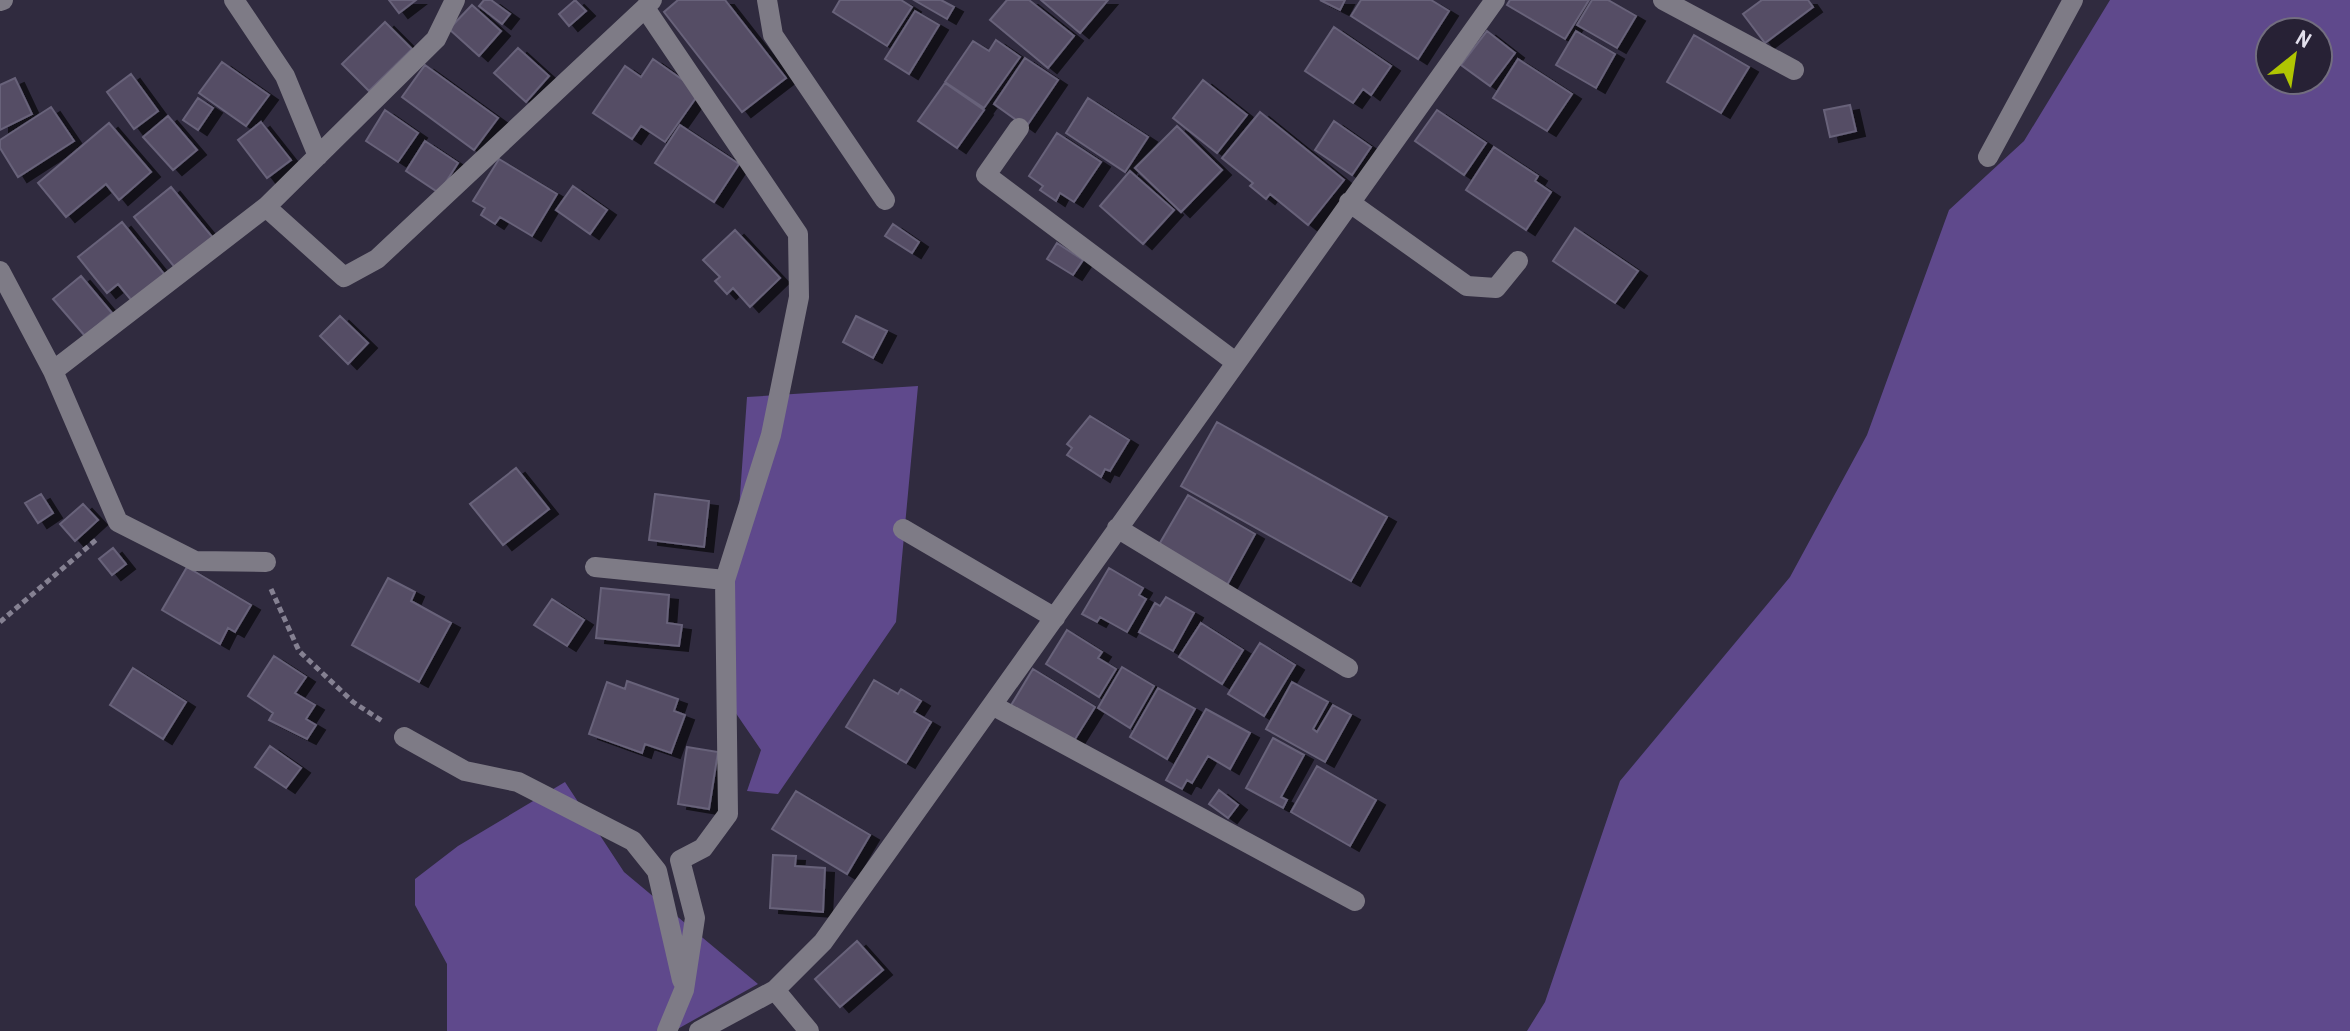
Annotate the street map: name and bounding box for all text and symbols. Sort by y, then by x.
north arrow [2254,16,2334,96]
text: N [2291,22,2317,55]

